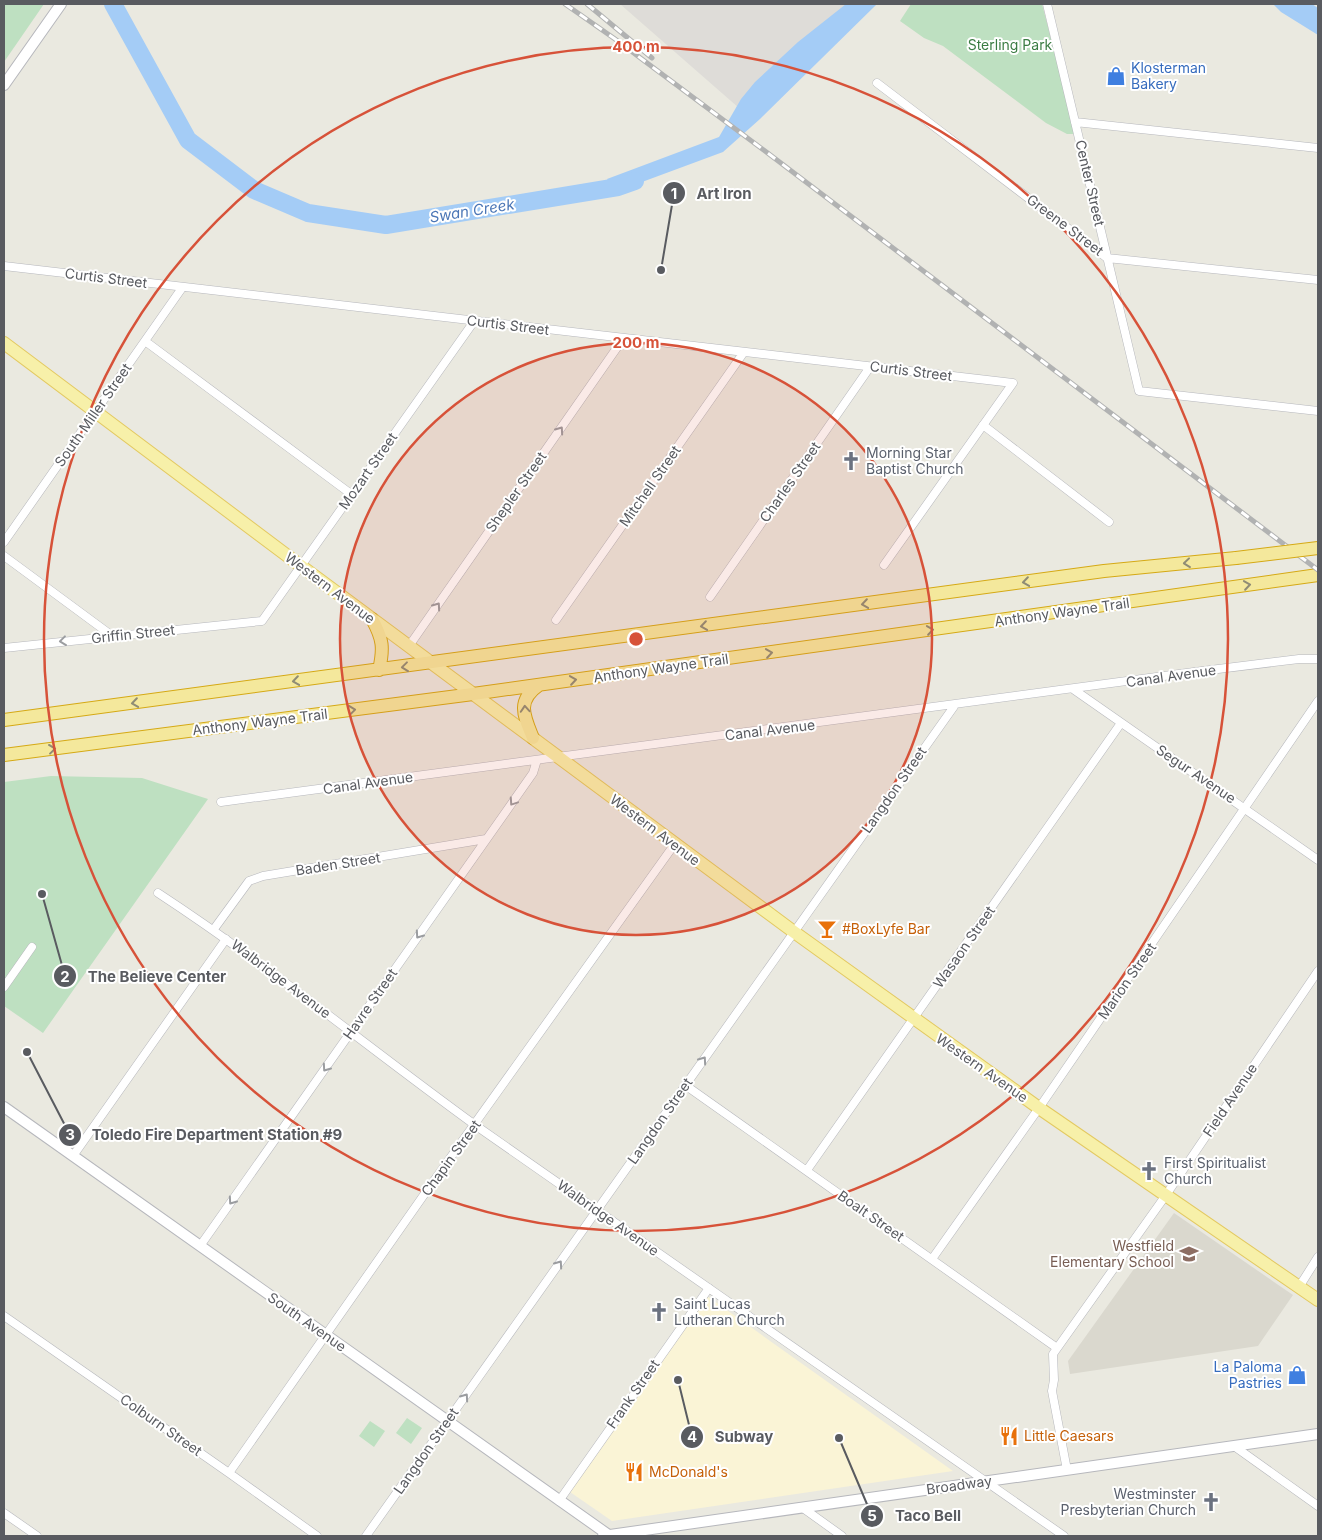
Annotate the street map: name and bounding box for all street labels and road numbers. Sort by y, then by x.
street label: Center Street [1072,138,1109,228]
street label: Greene Street [1024,190,1107,259]
street label: Curtis Street [64,264,149,291]
street label: Curtis Street [466,311,551,338]
street label: Curtis Street [869,357,954,384]
street label: South Miller Street [51,359,135,470]
street label: Mozart Street [335,429,401,512]
street label: Charles Street [756,438,824,525]
street label: Mitchell Street [615,442,684,530]
street label: Shepler Street [482,448,550,535]
street label: Western Avenue [282,548,379,627]
street label: Anthony Wayne Trail [993,594,1131,629]
street label: Griffin Street [90,621,176,646]
street label: Anthony Wayne Trail [592,650,730,685]
street label: Canal Avenue [1125,661,1217,690]
street label: Anthony Wayne Trail [191,705,329,738]
street label: Canal Avenue [724,716,816,743]
street label: Segur Avenue [1153,741,1239,806]
street label: Langdon Street [858,743,930,836]
street label: Canal Avenue [322,768,414,797]
street label: Western Avenue [607,790,704,869]
street label: Baden Street [294,848,382,879]
street label: Wasaon Street [929,902,998,991]
street label: Walbridge Avenue [228,936,334,1022]
street label: Marion Street [1094,939,1159,1022]
street label: Havre Street [339,965,400,1042]
street label: Western Avenue [933,1030,1031,1106]
street label: Field Avenue [1199,1060,1260,1140]
street label: Langdon Street [624,1074,696,1167]
street label: Chapin Street [417,1116,484,1199]
street label: Walbridge Avenue [554,1176,662,1259]
street label: Boalt Street [835,1186,908,1245]
street label: South Avenue [265,1288,350,1355]
street label: Frank Street [603,1356,663,1432]
street label: Colburn Street [117,1390,206,1459]
street label: Langdon Street [390,1404,462,1497]
street label: Broadway [925,1471,993,1498]

